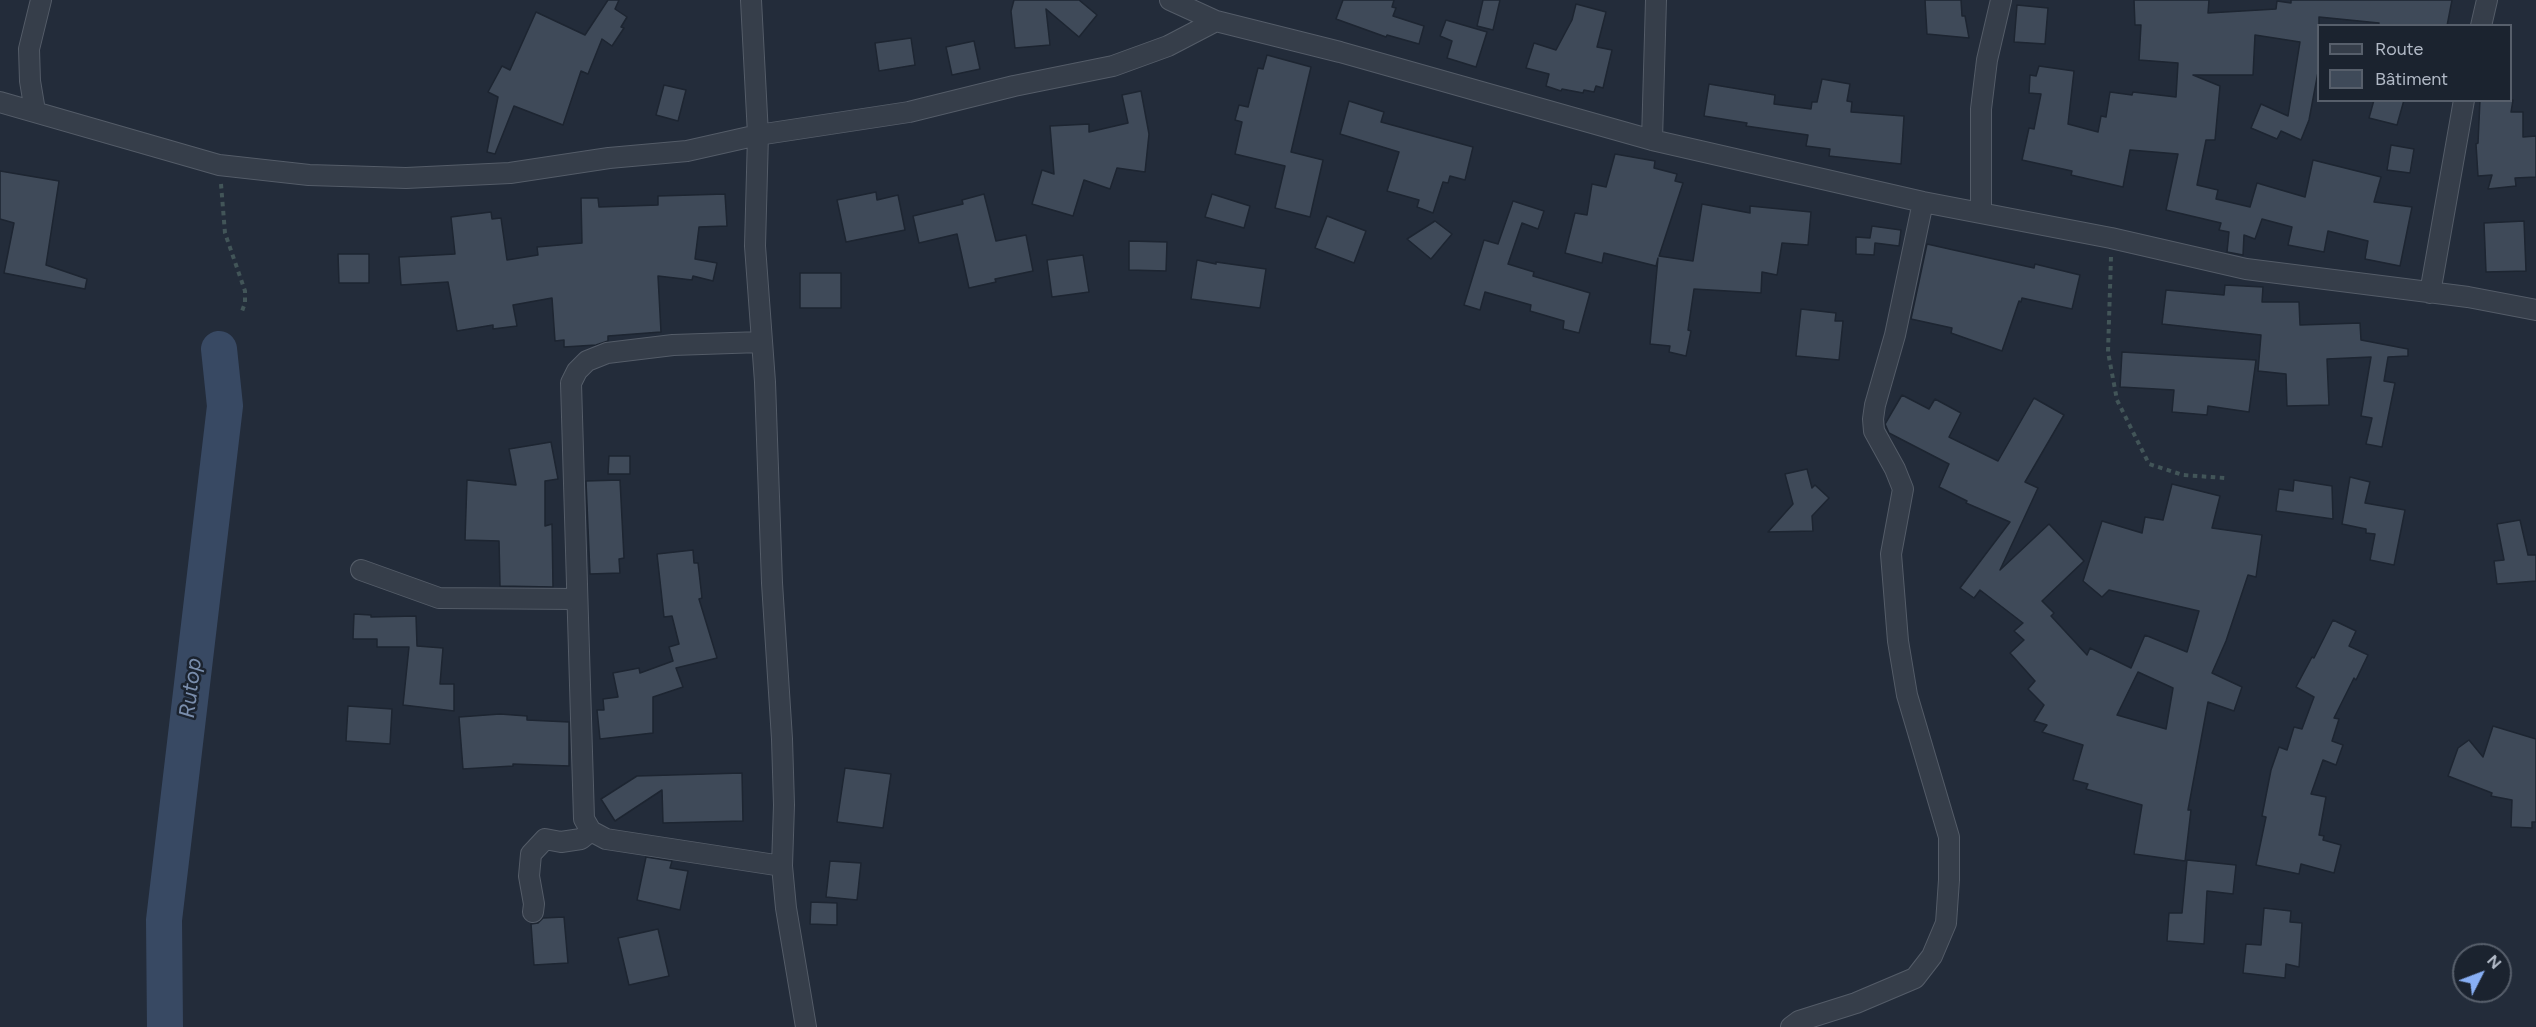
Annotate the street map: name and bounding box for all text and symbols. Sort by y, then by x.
legend [2317,24,2512,102]
text: Route [2375,38,2423,60]
text: Bâtiment [2375,68,2448,90]
water label: Rutop [174,656,208,720]
north arrow [2452,943,2512,1003]
text: N [2483,951,2505,973]

